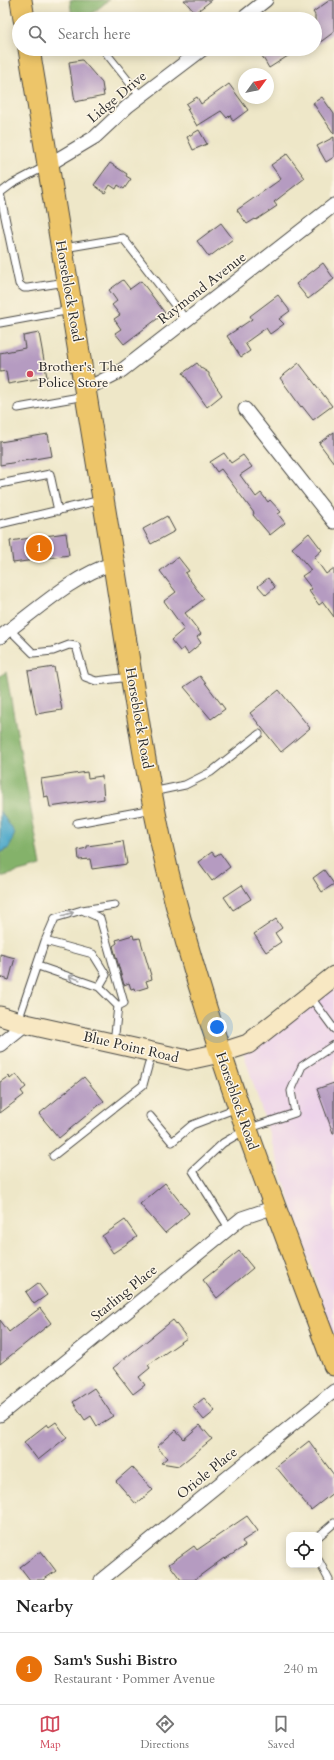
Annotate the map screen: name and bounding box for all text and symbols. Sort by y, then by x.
search box [12,12,322,56]
icon: search [26,23,48,45]
text: Search here [58,24,131,44]
street label: Lidge Drive [83,67,151,127]
north arrow [238,68,274,104]
street label: Horseblock Road [51,239,87,344]
street label: Raymond Avenue [154,248,250,328]
place label: Brother's, The Police Store [38,357,123,392]
marker: Brother's, The Police Store [25,369,35,379]
pin: 1 [26,533,52,563]
street label: Horseblock Road [121,666,157,771]
one-way arrow [62,910,75,917]
one-way arrow [69,974,81,982]
your location [207,1017,227,1037]
street label: Blue Point Road [81,1027,181,1067]
street label: Horseblock Road [211,1049,263,1153]
street label: Starling Place [87,1260,161,1326]
street label: Oriole Place [173,1443,241,1503]
map controls [286,1532,322,1568]
button: locate [286,1532,322,1568]
text: Nearby [16,1595,73,1618]
text: Sam's Sushi Bistro [54,1650,177,1670]
text: 1 [26,1660,32,1678]
text: 240 m [284,1660,318,1678]
text: Restaurant · Pommer Avenue [54,1670,215,1688]
tab: Map [39,1713,61,1752]
tab: Directions [140,1713,189,1752]
tab: Saved [268,1713,295,1752]

